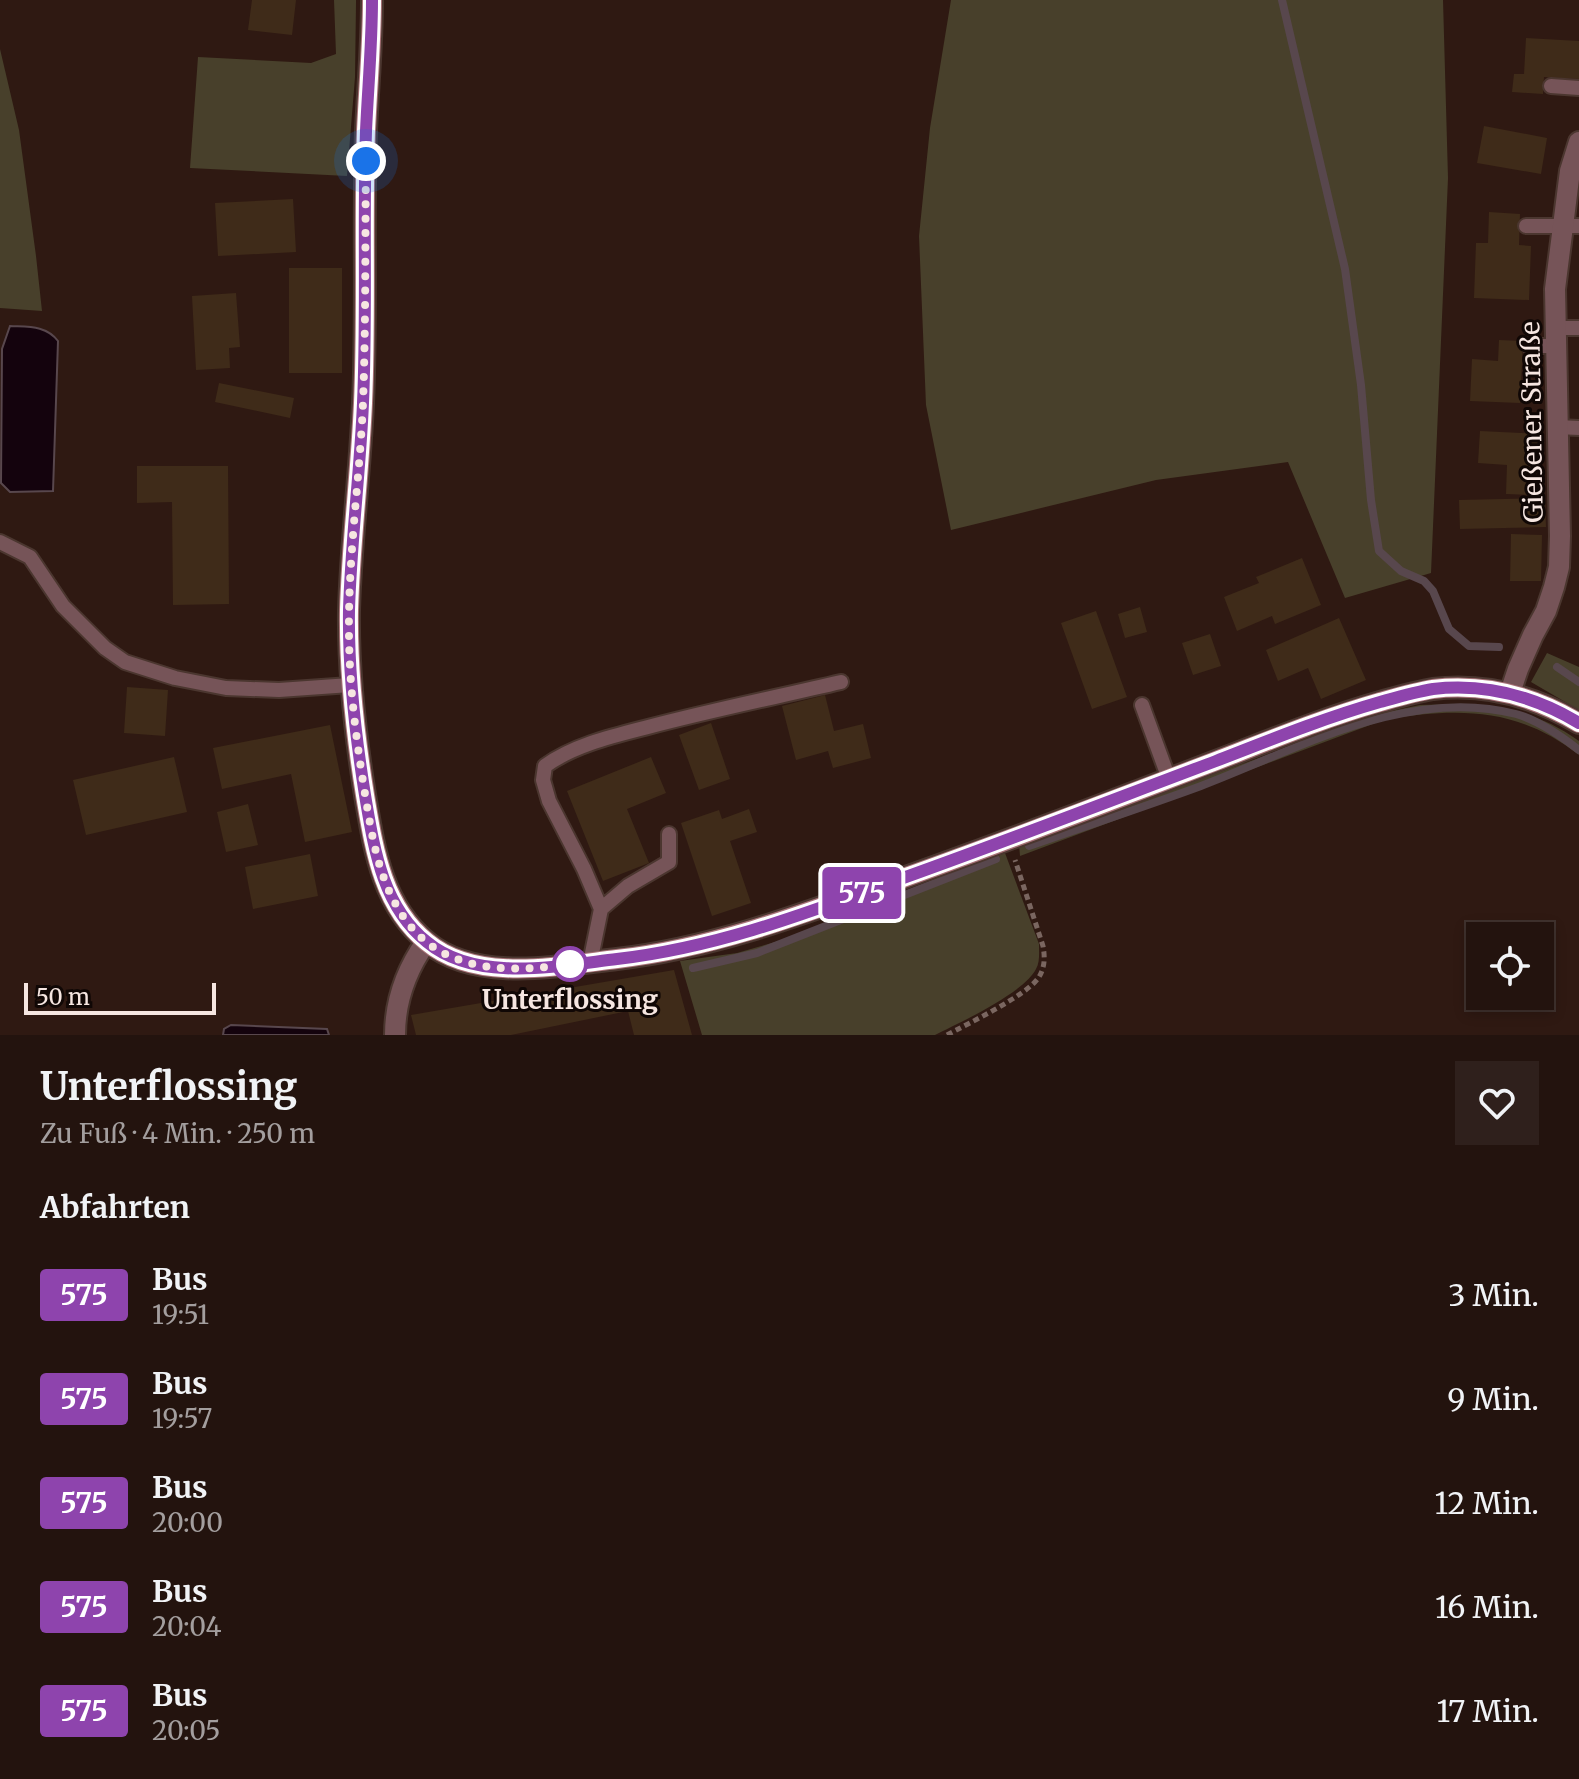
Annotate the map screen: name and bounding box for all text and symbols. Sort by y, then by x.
your location [346,141,386,181]
street label: Gießener Straße [1513,321,1550,523]
line badge: 575 [816,867,908,919]
text: 575 [838,875,886,911]
map controls [1466,922,1554,1010]
button: locate [1466,922,1554,1010]
marker: Unterflossing [553,947,587,981]
scale bar [24,979,216,1015]
text: 50 m [36,983,90,1011]
place label: Unterflossing [482,983,658,1016]
button: heart [1455,1061,1539,1145]
text: Unterflossing [40,1063,297,1110]
text: Zu Fuß · 4 Min. · 250 m [40,1117,315,1150]
text: Abfahrten [40,1188,190,1226]
text: Bus [152,1260,208,1298]
text: 3 Min. [1448,1276,1539,1314]
text: 575 [60,1277,108,1313]
text: 19:51 [152,1298,209,1331]
text: Bus [152,1364,208,1402]
text: 9 Min. [1447,1380,1539,1418]
text: 575 [60,1381,108,1417]
text: 19:57 [152,1402,212,1435]
text: Bus [152,1468,208,1506]
text: 12 Min. [1434,1484,1539,1522]
text: 575 [60,1485,108,1521]
text: 20:00 [152,1506,223,1539]
text: Bus [152,1572,208,1610]
text: 16 Min. [1435,1588,1539,1626]
text: 575 [60,1589,108,1625]
text: 20:04 [152,1610,222,1643]
text: Bus [152,1676,208,1714]
text: 17 Min. [1436,1692,1539,1730]
text: 575 [60,1693,108,1729]
text: 20:05 [152,1714,221,1747]

